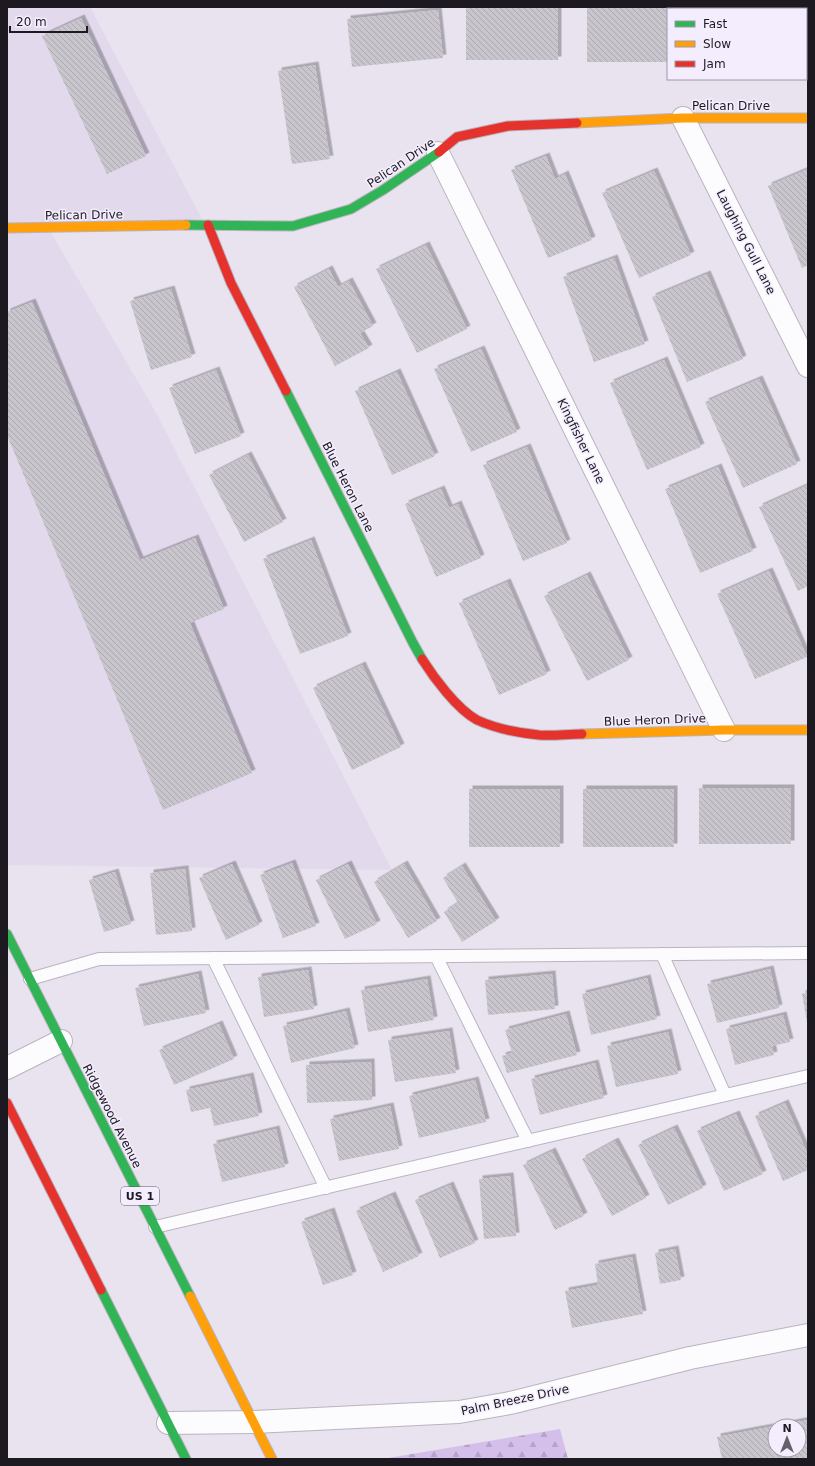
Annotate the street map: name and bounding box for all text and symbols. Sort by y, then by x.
scale bar [10,8,87,34]
legend [667,8,807,80]
text: 20 m [16,15,47,29]
text: Fast [703,17,727,31]
text: Slow [703,37,731,51]
text: Jam [702,57,726,71]
street label: Pelican Drive [692,99,770,113]
street label: Pelican Drive [365,135,437,191]
street label: Laughing Gull Lane [714,187,778,297]
street label: Pelican Drive [45,207,123,223]
street label: Kingfisher Lane [554,396,608,486]
street label: Blue Heron Lane [319,440,377,534]
street label: Blue Heron Drive [604,711,706,729]
street label: Ridgewood Avenue [80,1062,144,1170]
road number: US 1 [121,1187,159,1205]
street label: Palm Breeze Drive [460,1382,570,1418]
north arrow [767,1418,807,1458]
text: N [782,1422,792,1435]

